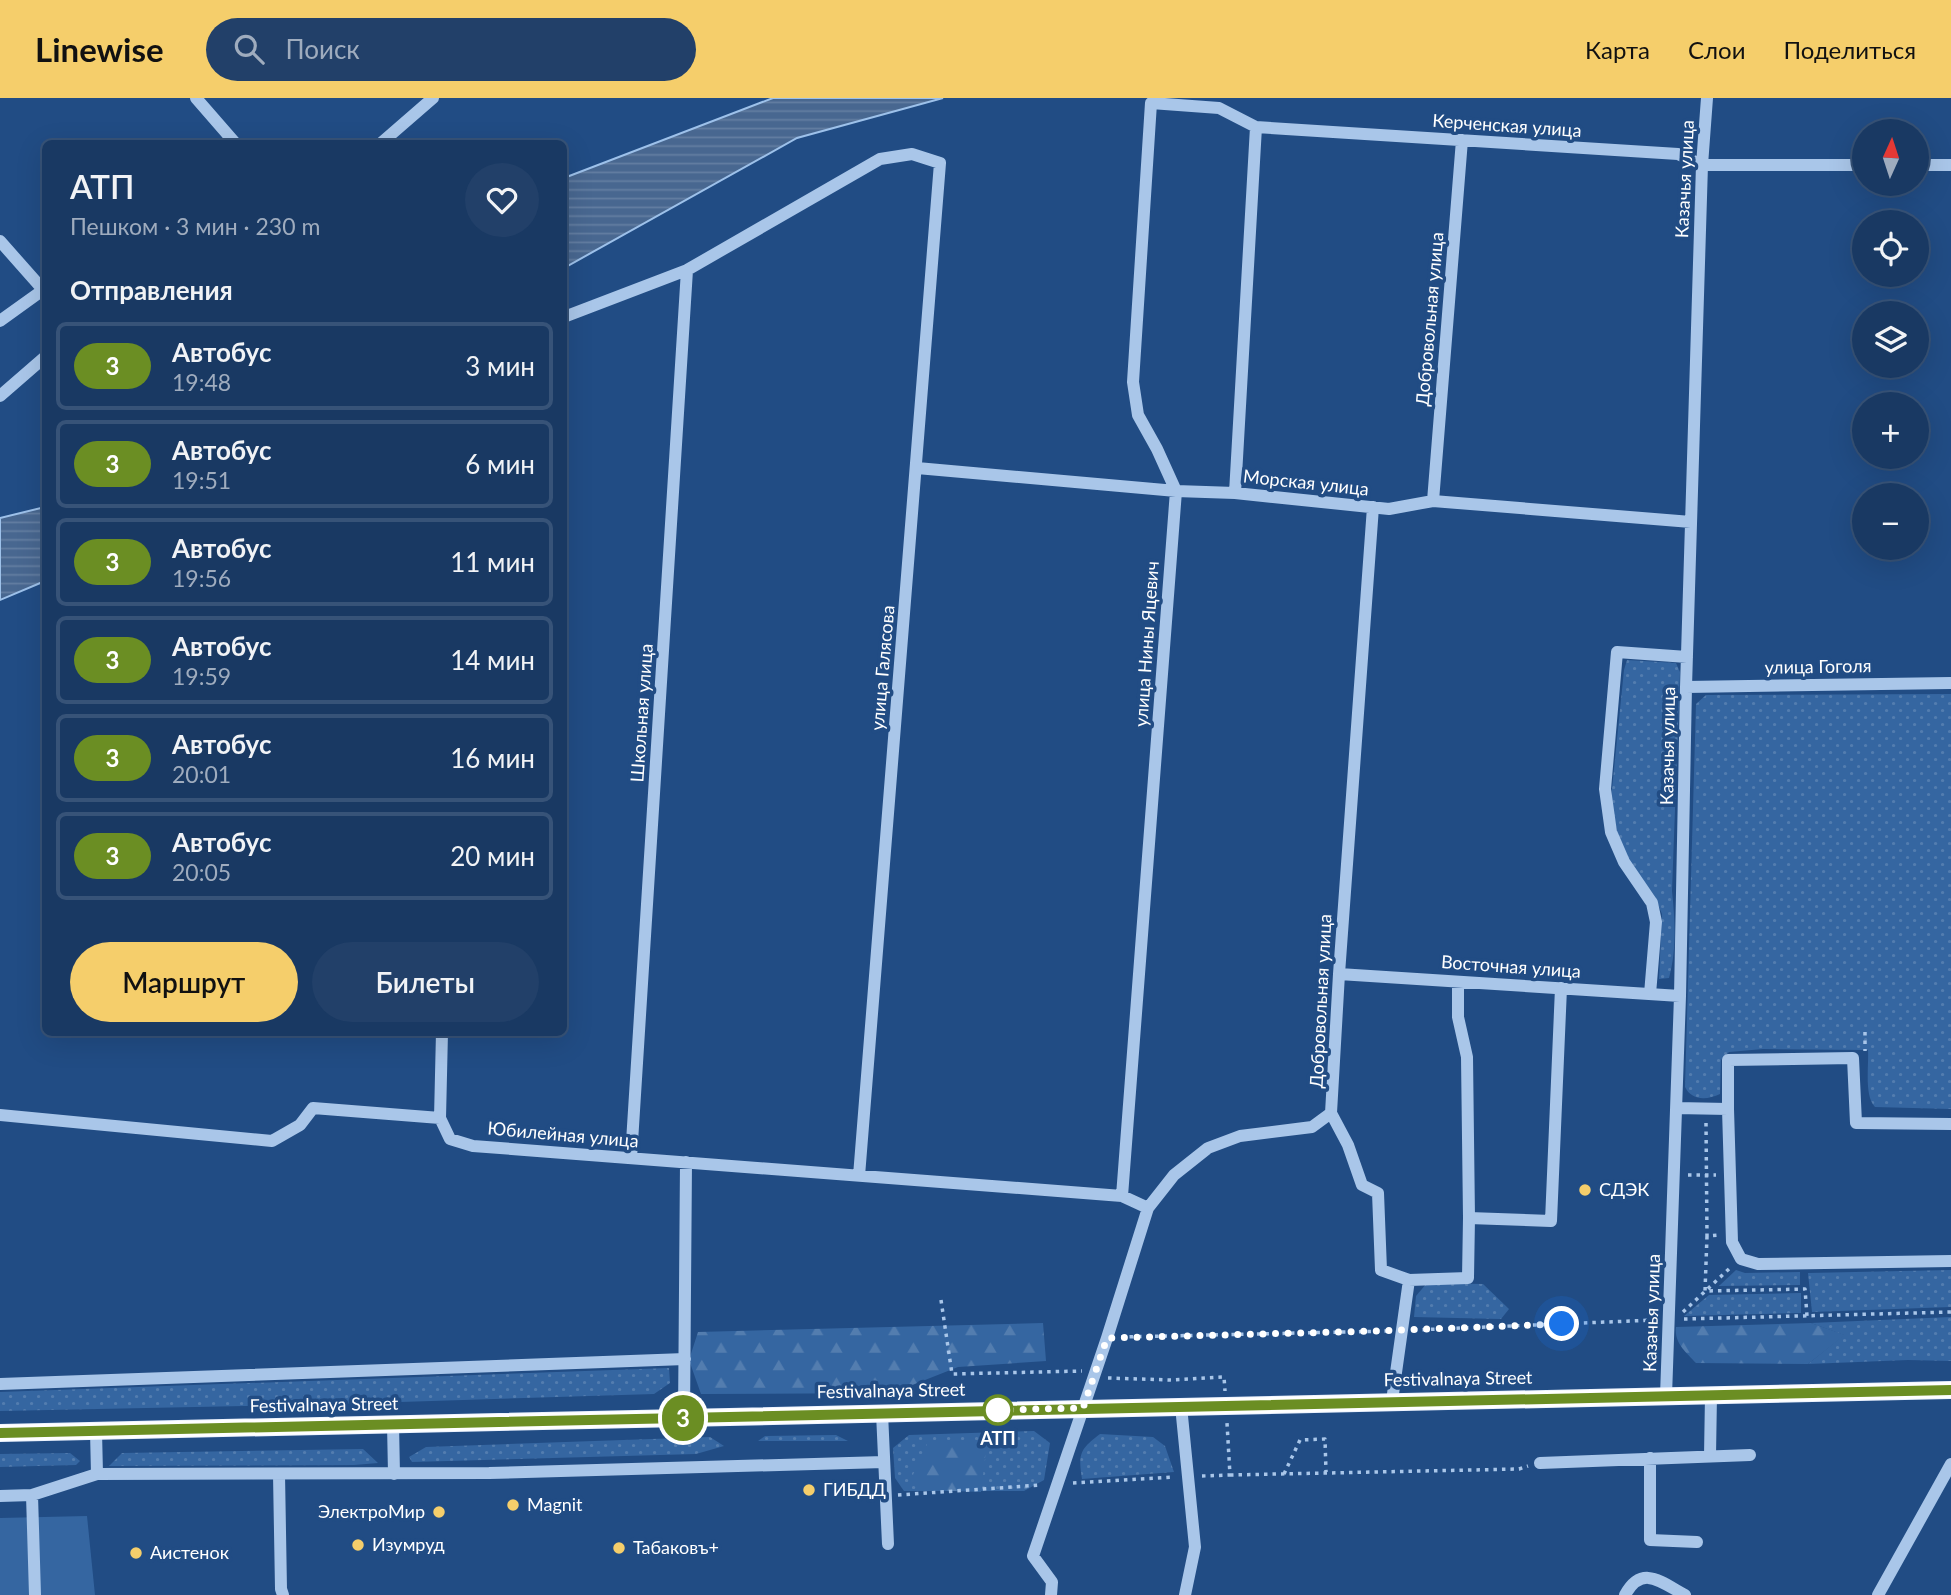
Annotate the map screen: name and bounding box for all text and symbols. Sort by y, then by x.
search box [206,18,696,81]
text: Linewise [35,29,164,69]
icon: search [230,30,268,68]
text: Поиск [286,33,360,65]
text: Карта [1585,35,1650,64]
text: Слои [1688,35,1745,64]
text: Поделиться [1783,35,1916,64]
street label: Керченская улица [1432,109,1582,141]
street label: Казачья улица [1670,119,1698,239]
north arrow [1852,119,1928,196]
map controls [1852,119,1929,560]
button: heart [465,163,539,237]
text: АТП [70,166,134,206]
button: locate [1852,210,1929,287]
text: Пешком · 3 мин · 230 m [70,212,320,240]
street label: Добровольная улица [1410,231,1448,407]
text: Отправления [70,274,233,306]
button: layers [1852,301,1929,378]
text: Автобус [172,336,271,368]
text: 3 мин [465,350,535,382]
text: 3 [106,351,119,380]
text: 19:48 [172,368,231,396]
button: + [1852,392,1929,469]
text: Автобус [172,434,271,466]
text: 6 мин [465,448,535,480]
text: 3 [106,449,119,478]
street label: Морская улица [1242,464,1370,500]
text: 19:51 [172,466,231,494]
button: − [1852,483,1929,560]
text: Автобус [172,532,271,564]
text: 11 мин [450,546,535,578]
text: 3 [106,547,119,576]
street label: улица Нины Яцевич [1129,560,1163,728]
text: 19:56 [172,564,231,592]
street label: улица Галясова [866,604,898,731]
text: Автобус [172,630,271,662]
street label: Школьная улица [625,643,657,783]
text: 14 мин [450,644,535,676]
text: 3 [106,645,119,674]
street label: улица Гоголя [1764,654,1872,678]
text: 19:59 [172,662,231,690]
street label: Казачья улица [1655,687,1679,805]
text: Автобус [172,728,271,760]
text: 16 мин [450,742,535,774]
text: 3 [106,743,119,772]
text: 20:01 [172,760,231,788]
text: Автобус [172,826,271,858]
text: 20 мин [450,840,535,872]
text: 3 [106,841,119,870]
text: 20:05 [172,858,231,886]
street label: Добровольная улица [1304,913,1336,1089]
button: Маршрут [70,942,298,1022]
button: Билеты [312,942,539,1022]
street label: Восточная улица [1440,950,1582,982]
street label: Юбилейная улица [487,1116,640,1152]
place label: СДЭК [1599,1178,1649,1200]
marker: СДЭК [1577,1182,1593,1198]
street label: Казачья улица [1638,1253,1664,1373]
your location [1544,1306,1579,1341]
street label: Festivalnaya Street [1383,1366,1533,1390]
street label: Festivalnaya Street [816,1378,966,1402]
street label: Festivalnaya Street [249,1392,399,1416]
line badge: 3 [660,1395,706,1441]
marker: АТП [983,1395,1013,1425]
text: 3 [676,1403,690,1432]
place label: АТП [979,1427,1016,1449]
place label: ГИБДД [823,1478,886,1500]
marker: ГИБДД [801,1482,817,1498]
place label: Magnit [527,1493,583,1515]
marker: Magnit [505,1497,521,1513]
place label: ЭлектроМир [318,1500,425,1522]
marker: ЭлектроМир [431,1504,447,1520]
place label: Изумруд [372,1533,445,1555]
place label: Табаковъ+ [633,1536,719,1558]
marker: Изумруд [350,1537,366,1553]
marker: Табаковъ+ [611,1540,627,1556]
place label: Аистенок [150,1541,230,1563]
marker: Аистенок [128,1545,144,1561]

